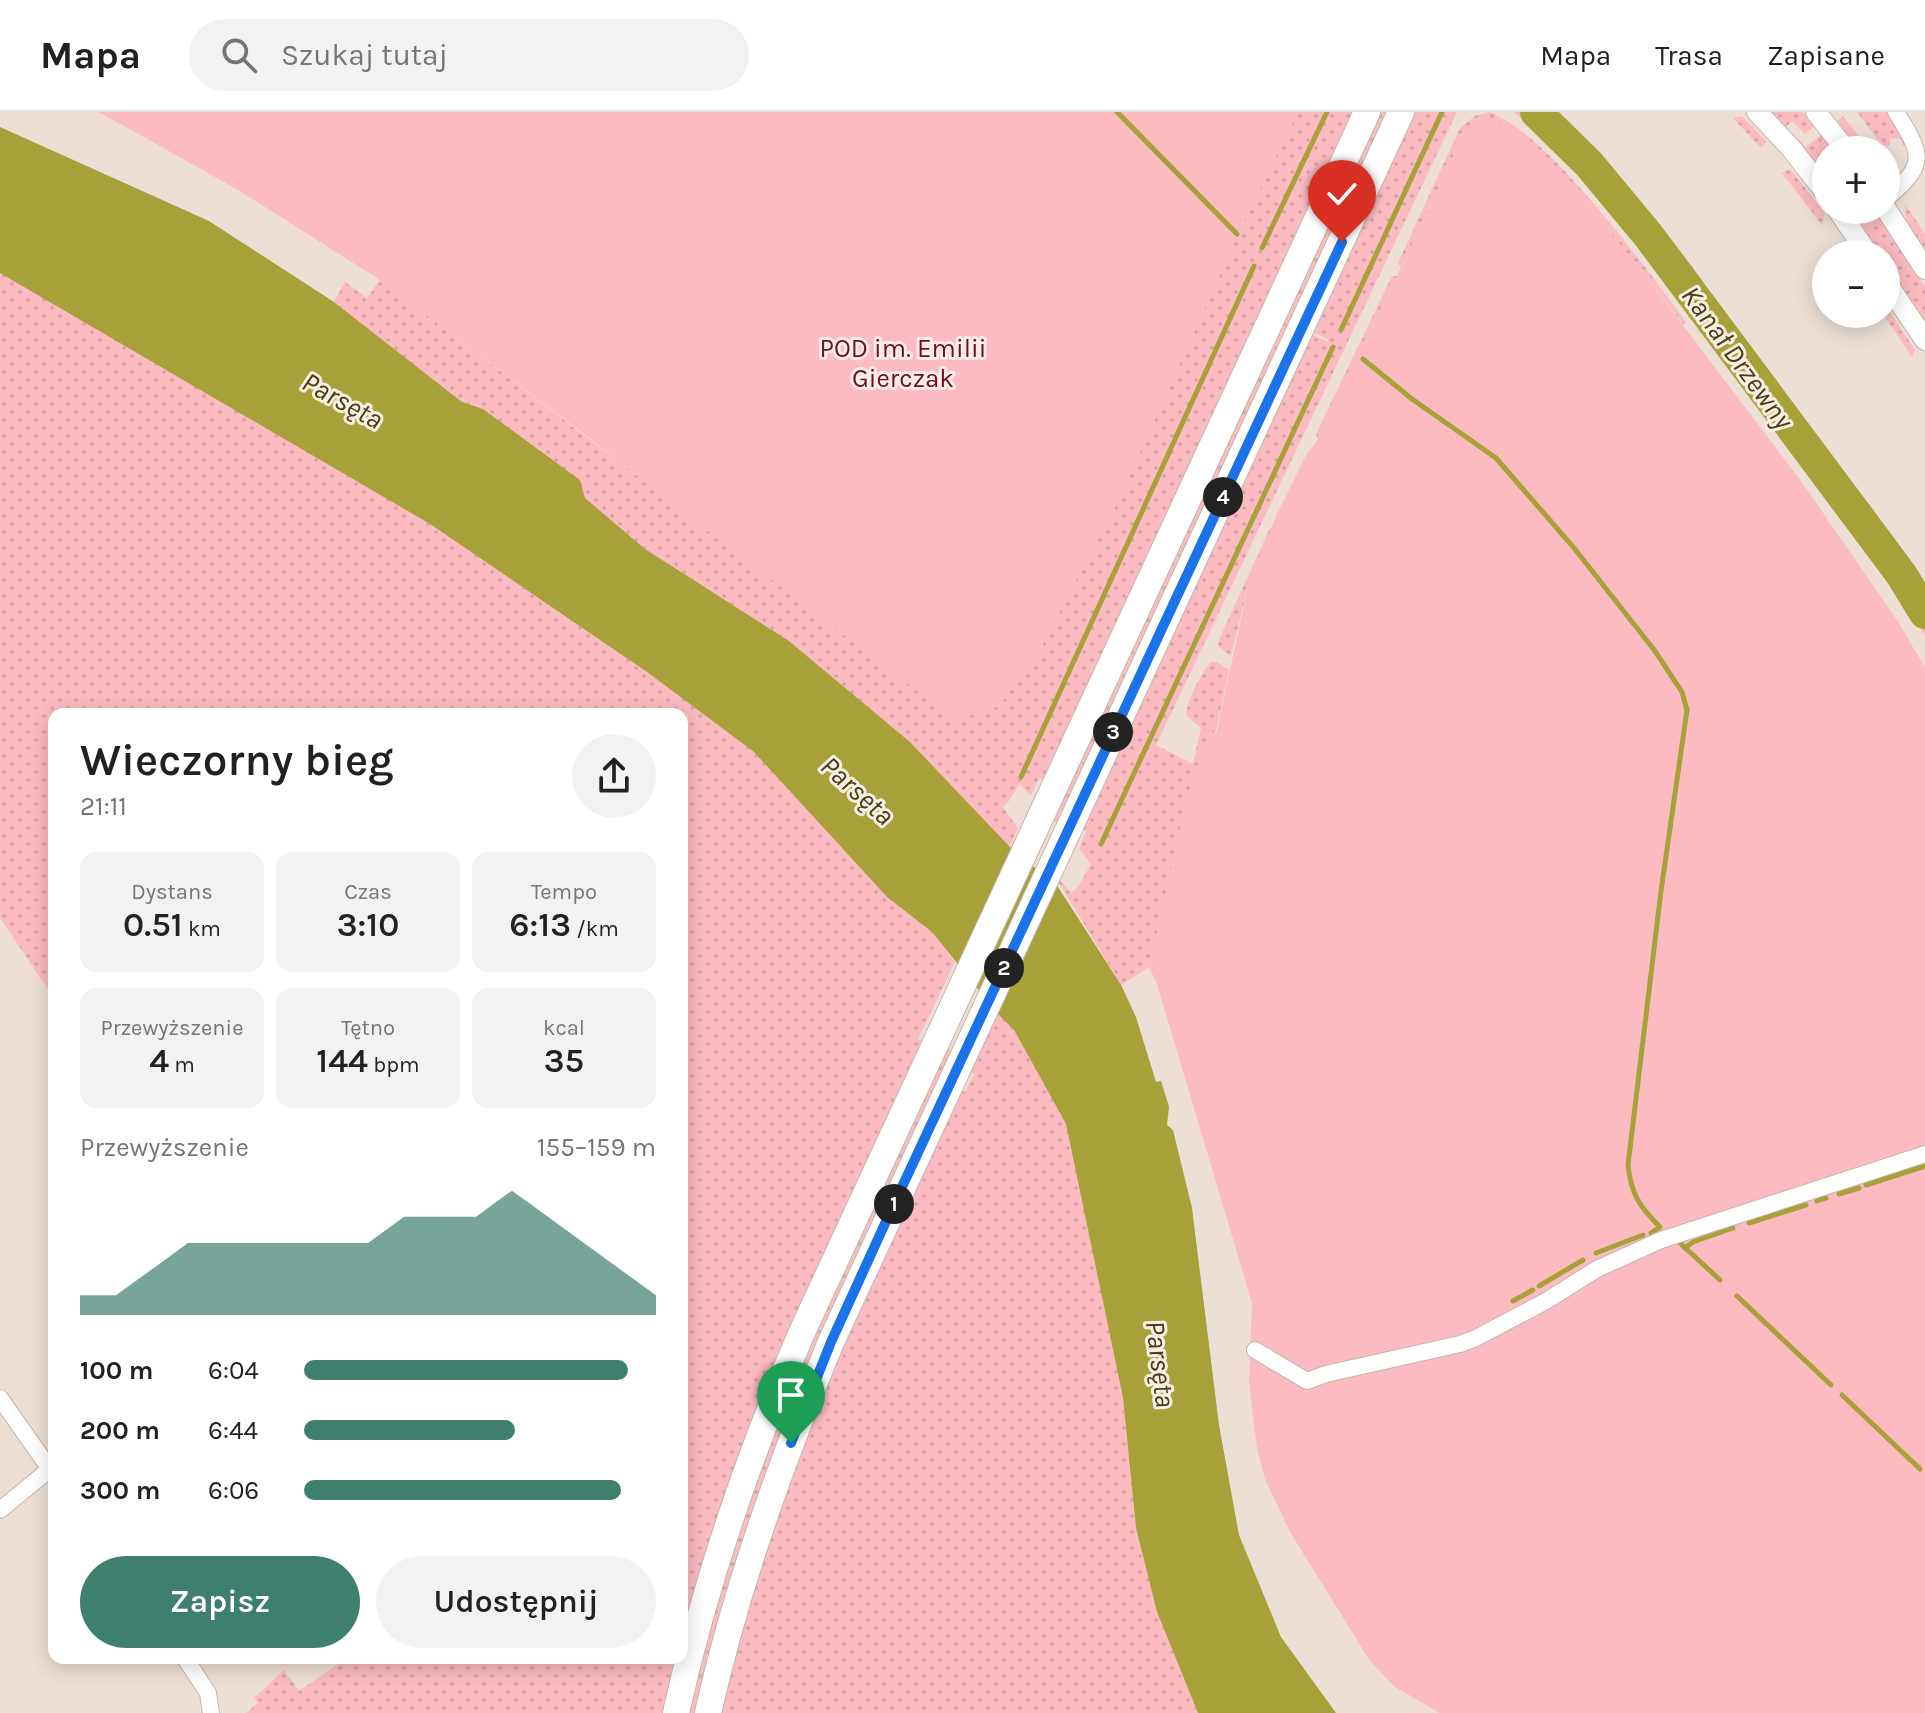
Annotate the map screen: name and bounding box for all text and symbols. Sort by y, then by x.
search box [189,19,749,91]
text: Mapa [40,33,141,78]
icon: search [217,33,261,77]
text: Szukaj tutaj [281,37,448,73]
text: Mapa [1540,39,1611,72]
text: Trasa [1655,39,1723,72]
text: Zapisane [1767,39,1885,72]
map controls [1812,136,1900,328]
button: + [1812,136,1900,224]
pin [1308,160,1376,242]
icon: check [1320,172,1364,216]
button: − [1812,240,1900,328]
water label: Kanał Drzewny [1675,279,1801,436]
park label: POD im. Emilii Gierczak [820,333,986,394]
water label: Parsęta [297,365,389,436]
pin: 4 [1203,477,1243,517]
text: 4 [1216,484,1230,510]
pin: 3 [1093,712,1133,752]
text: 3 [1106,719,1120,745]
button: share [572,734,656,818]
text: Wieczorny bieg [80,735,394,786]
water label: Parsęta [814,749,901,832]
text: 21:11 [80,791,127,822]
text: Dystans [131,879,213,905]
text: Czas [344,879,392,905]
text: Tempo [531,879,597,905]
text: 0.51 [123,905,183,945]
text: 3:10 [337,905,399,945]
text: 6:13 [509,905,571,945]
text: km [183,916,221,942]
text: /km [571,916,619,942]
pin: 2 [984,948,1024,988]
text: 2 [997,955,1011,981]
text: Przewyższenie [101,1015,243,1041]
text: Tętno [341,1015,395,1041]
text: kcal [543,1015,585,1041]
text: 4 [149,1041,169,1081]
text: 144 [316,1041,368,1081]
text: 35 [544,1041,584,1081]
text: m [169,1052,195,1078]
text: bpm [368,1052,420,1078]
text: Przewyższenie [80,1132,249,1163]
text: 155–159 m [537,1132,656,1163]
pin: 1 [874,1184,914,1224]
text: 1 [890,1191,898,1217]
water label: Parsęta [1139,1319,1182,1409]
text: 100 m [80,1355,153,1386]
text: 6:04 [208,1355,259,1386]
pin [757,1361,825,1443]
icon: arrive [769,1373,813,1417]
text: 200 m [80,1415,160,1446]
text: 6:44 [208,1415,258,1446]
text: 300 m [80,1475,160,1506]
text: 6:06 [208,1475,259,1506]
button: Zapisz [80,1556,360,1648]
button: Udostępnij [376,1556,656,1648]

